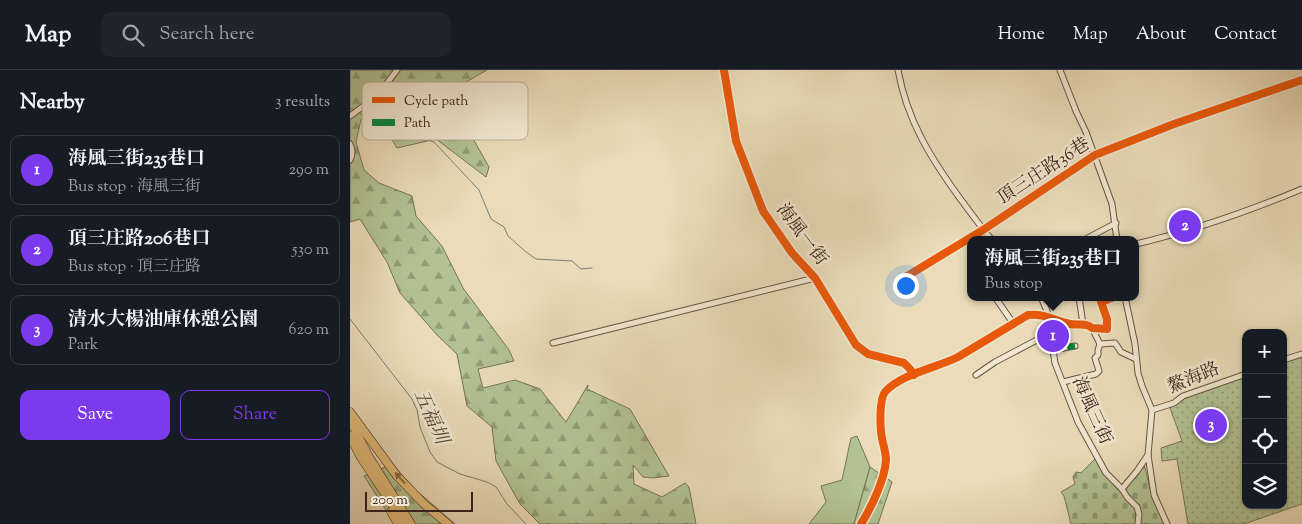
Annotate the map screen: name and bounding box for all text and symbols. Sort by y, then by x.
search box [101,12,451,57]
text: Map [25,18,71,52]
icon: search [119,21,147,49]
text: Search here [159,21,255,48]
text: Home [998,22,1045,48]
text: Map [1073,22,1108,48]
text: About [1136,22,1186,48]
text: Contact [1214,22,1277,48]
legend [362,82,528,140]
text: Nearby [20,88,85,118]
text: 3 results [275,91,330,114]
text: Cycle path [404,92,468,112]
text: Path [404,114,431,134]
street label: 頂三庄路36巷 [992,132,1096,212]
text: 海風三街235巷口 [68,146,205,173]
text: 1 [34,159,40,182]
text: 290 m [289,159,329,182]
text: Bus stop · 海風三街 [68,176,201,199]
street label: 海風一街 [769,198,833,272]
pin: 2 [1169,207,1201,245]
text: 頂三庄路206巷口 [68,226,210,253]
popup [967,236,1139,301]
text: 2 [33,239,41,262]
text: 530 m [292,239,329,262]
text: 海風三街235巷口 [984,246,1122,273]
text: Bus stop · 頂三庄路 [68,256,201,279]
your location [893,273,919,299]
text: Bus stop [984,273,1043,296]
text: 清水大楊油庫休憩公園 [68,307,258,334]
pin: 1 [1037,317,1069,355]
text: 3 [34,319,40,342]
text: 620 m [289,319,329,342]
map controls [1242,329,1287,509]
button: + [1242,329,1287,374]
text: Park [68,334,99,357]
street label: 鰲海路 [1164,357,1224,401]
street label: 海風三街 [1064,373,1118,449]
button: − [1242,374,1287,419]
water label: 五福圳 [406,385,455,451]
button: Save [20,390,170,440]
button: Share [180,390,330,440]
pin: 3 [1195,406,1227,444]
button: locate [1242,419,1287,464]
button: layers [1242,464,1287,509]
one-way arrow [394,473,406,485]
scale bar [365,489,472,512]
text: 200 m [372,491,408,511]

